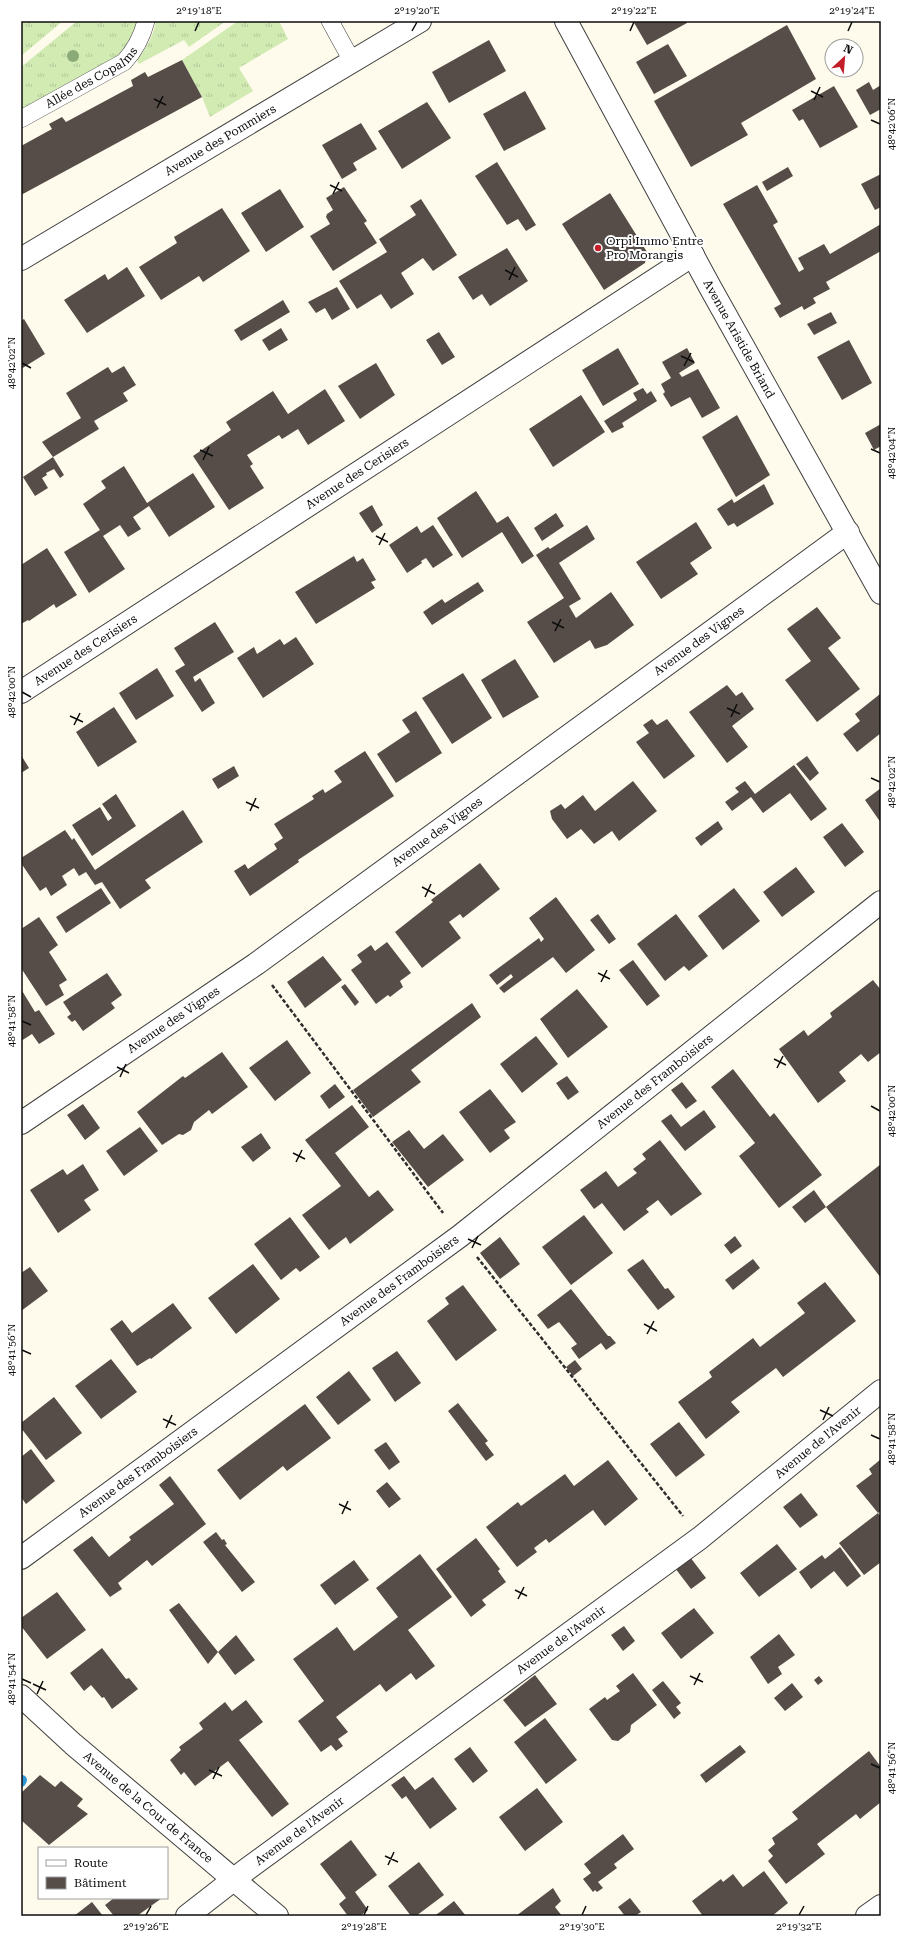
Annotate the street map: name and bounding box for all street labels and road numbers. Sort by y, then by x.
street label: Allée des Copalms [43,44,141,111]
street label: Avenue des Pommiers [162,101,279,179]
street label: Avenue Aristide Briand [700,277,778,401]
street label: Avenue des Cerisiers [303,435,412,512]
street label: Avenue des Vignes [651,603,747,678]
street label: Avenue des Cerisiers [31,611,140,689]
street label: Avenue des Vignes [389,794,485,869]
street label: Avenue des Vignes [125,984,222,1056]
street label: Avenue des Framboisiers [594,1031,716,1132]
street label: Avenue des Framboisiers [337,1232,462,1329]
street label: Avenue de l'Avenir [772,1403,864,1481]
street label: Avenue des Framboisiers [76,1424,200,1521]
street label: Avenue de l'Avenir [514,1603,608,1677]
street label: Avenue de la Cour de France [80,1749,216,1866]
street label: Avenue de l'Avenir [252,1794,347,1868]

